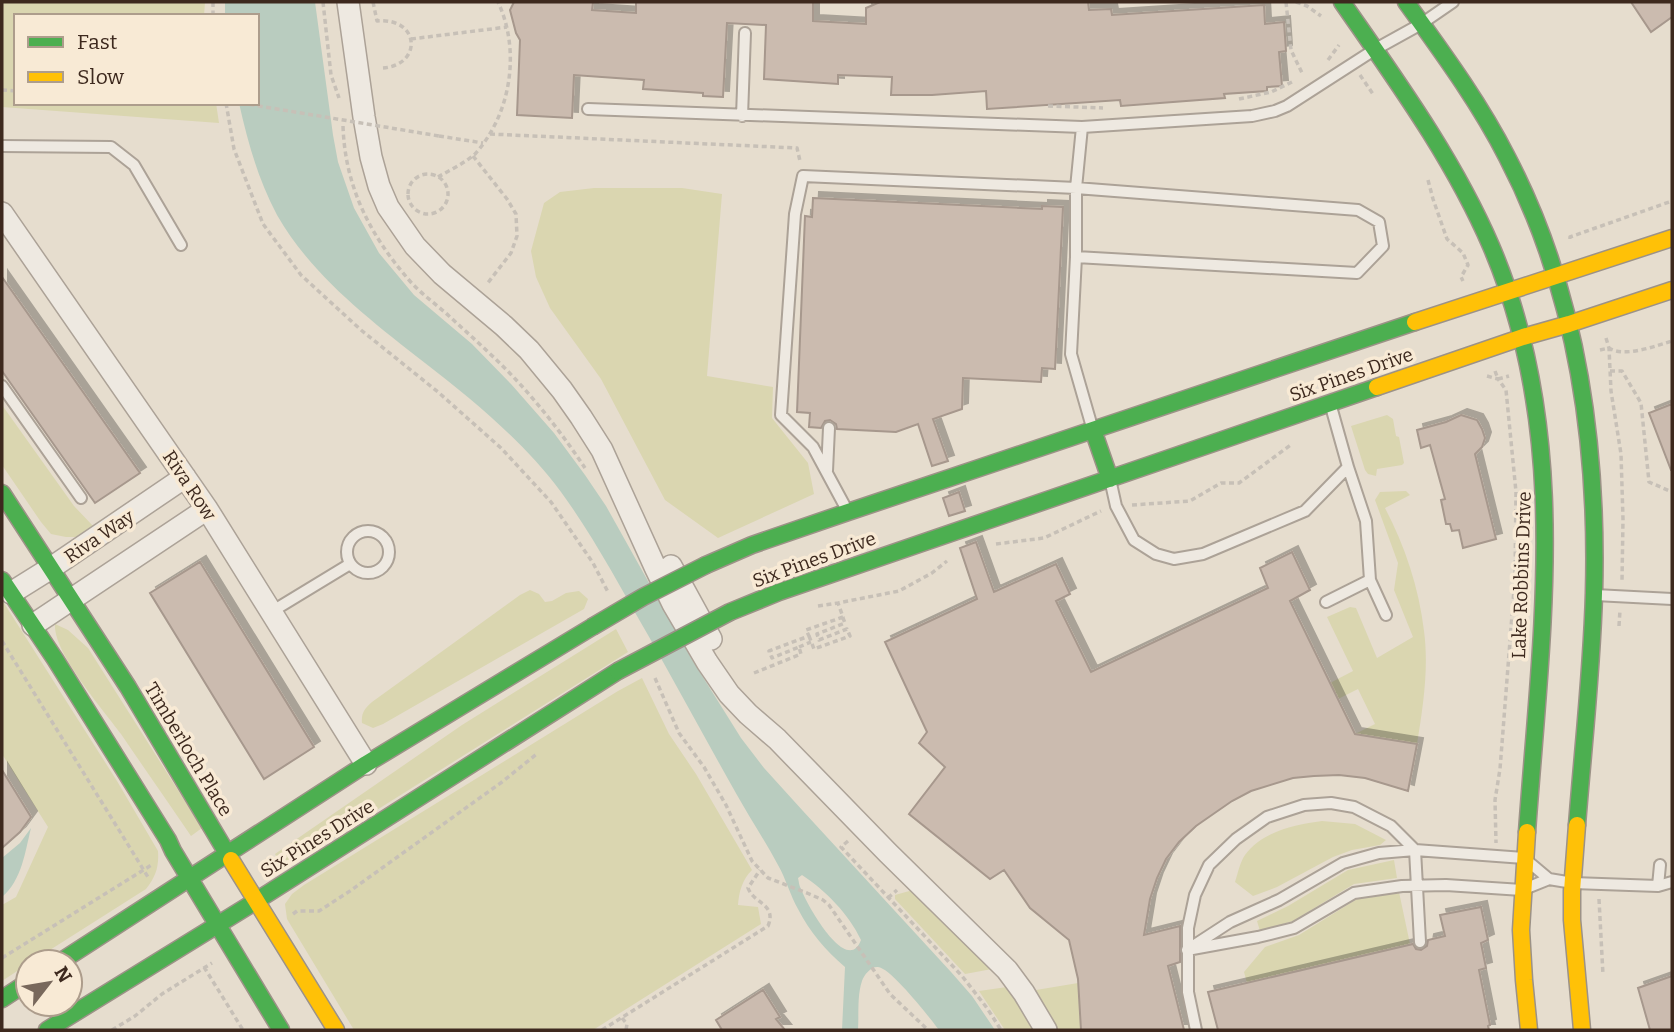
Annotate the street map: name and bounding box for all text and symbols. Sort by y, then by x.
legend [14,14,259,105]
text: Fast [77,29,118,55]
text: Slow [77,64,124,90]
street label: Six Pines Drive [1286,343,1416,406]
street label: Riva Row [158,446,222,525]
street label: Lake Robbins Drive [1507,491,1536,659]
street label: Riva Way [60,504,139,568]
street label: Six Pines Drive [749,527,879,592]
street label: Timberloch Place [140,678,238,820]
street label: Six Pines Drive [256,794,378,882]
north arrow [14,948,84,1018]
text: N [50,962,77,987]

